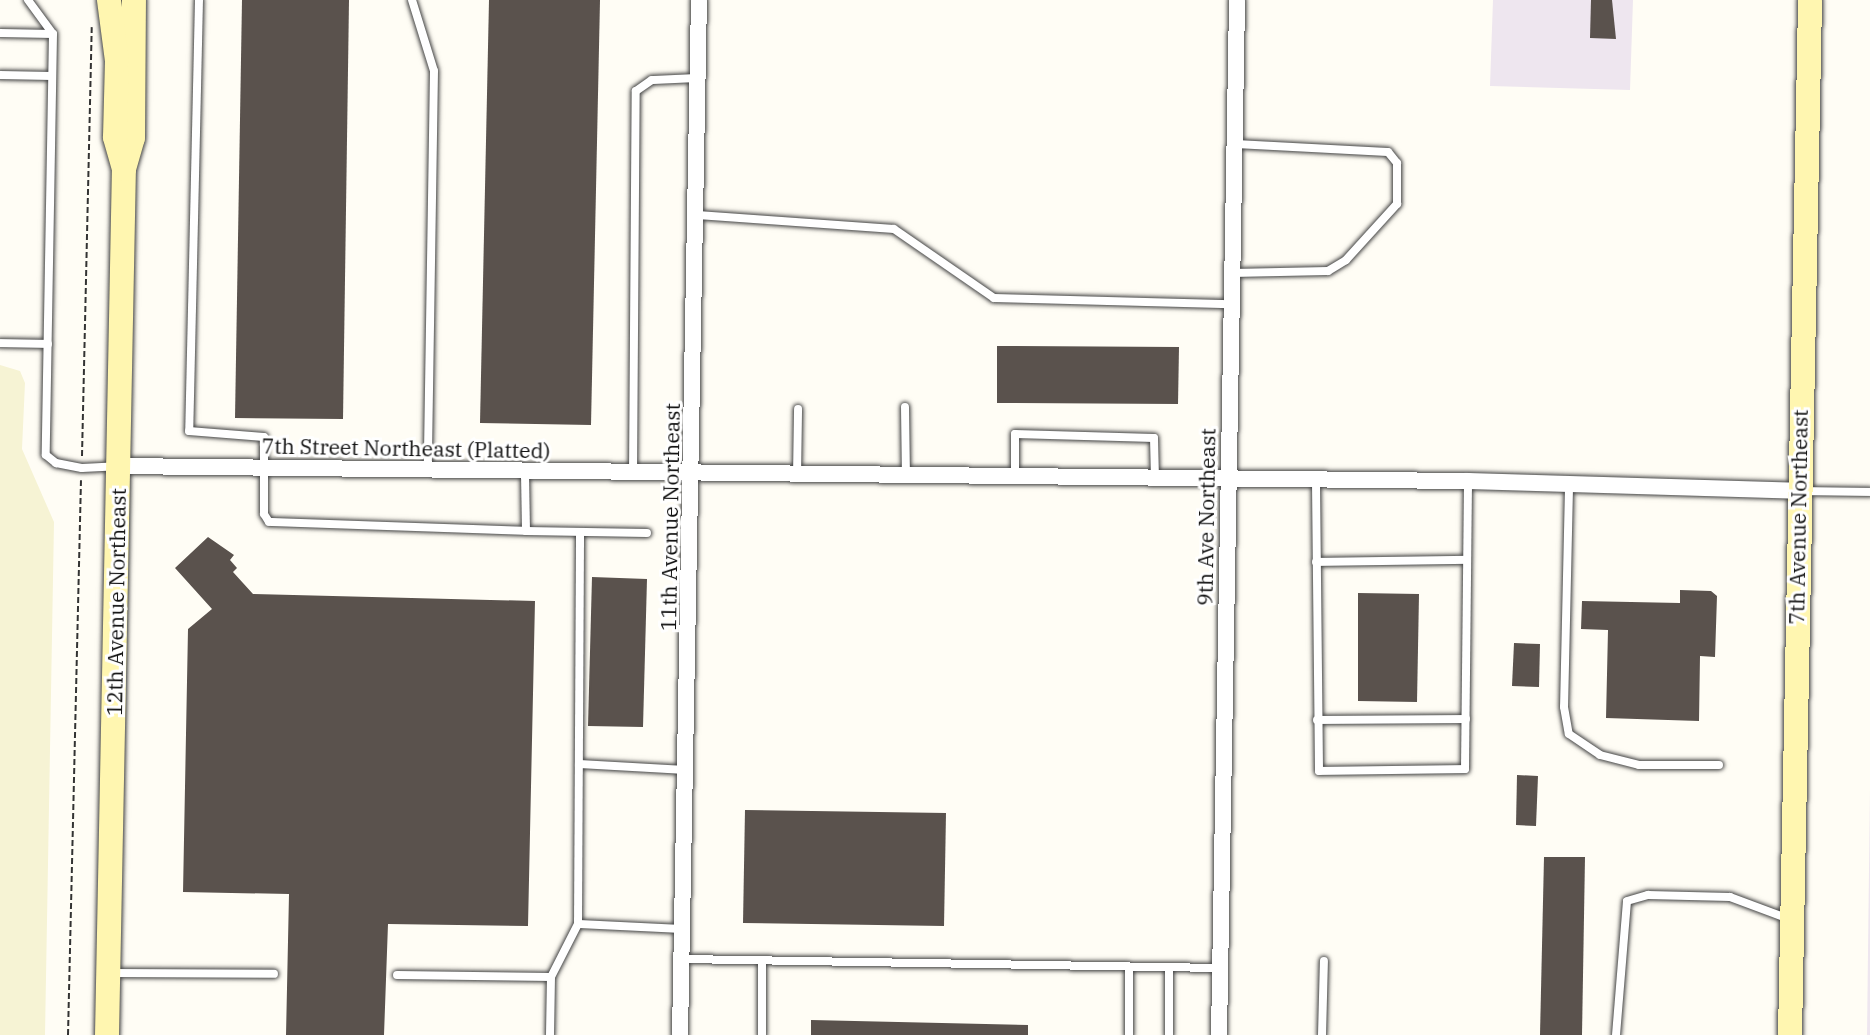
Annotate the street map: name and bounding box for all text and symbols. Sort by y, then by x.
street label: 11th Avenue Northeast [655,403,685,631]
street label: 7th Avenue Northeast [1784,409,1812,625]
street label: 9th Ave Northeast [1192,428,1220,606]
street label: 7th Street Northeast (Platted) [261,433,551,463]
street label: 12th Avenue Northeast [101,488,131,716]

